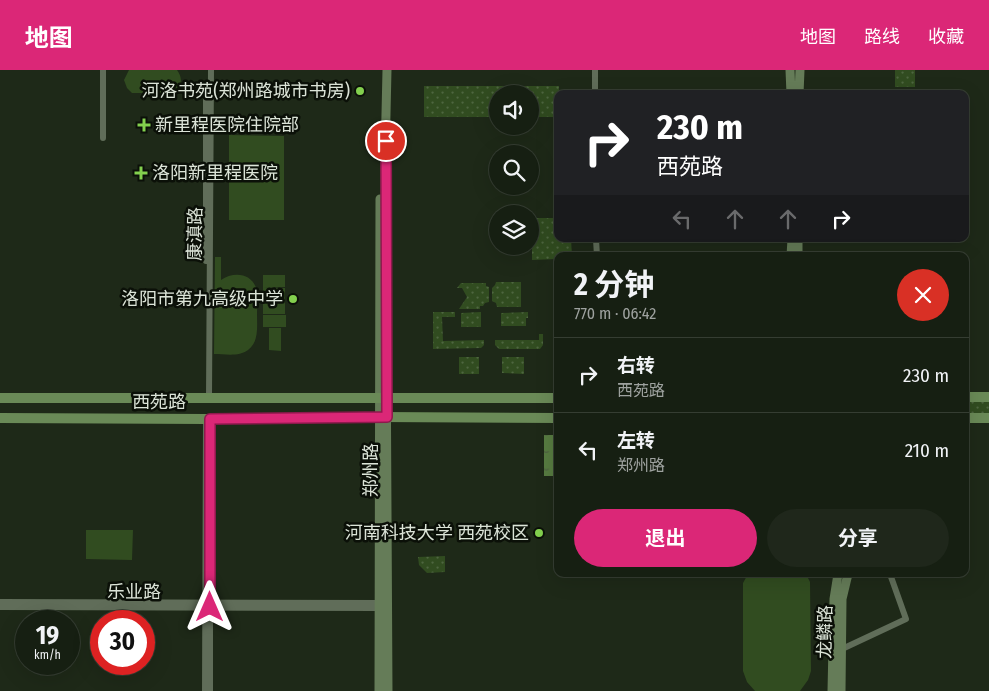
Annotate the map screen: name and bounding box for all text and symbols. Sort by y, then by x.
text: 地图 [25,24,73,52]
text: 地图 [800,26,836,48]
text: 路线 [864,26,900,48]
text: 收藏 [928,26,964,48]
place label: 河洛书苑(郑州路城市书房) [141,80,350,102]
marker: 河洛书苑(郑州路城市书房) [354,85,366,97]
map controls [489,85,539,255]
button: sound [489,85,539,135]
text: 230 m [657,106,743,148]
icon: right [574,110,639,175]
place label: 新里程医院住院部 [155,114,299,136]
marker: 新里程医院住院部 [137,118,151,132]
pin [365,120,407,162]
icon: arrive [372,127,400,155]
button: search [489,145,539,195]
text: 西苑路 [657,153,723,180]
place label: 洛阳新里程医院 [152,162,278,184]
marker: 洛阳新里程医院 [134,166,148,180]
button: layers [489,205,539,255]
icon: left [668,205,696,233]
icon: ahead [721,205,749,233]
icon: ahead [774,205,802,233]
icon: right [827,205,855,233]
street label: 康滇路 [184,207,206,261]
text: 2 分钟 [574,267,654,303]
button: close [897,269,949,321]
place label: 洛阳市第九高级中学 [121,288,283,310]
marker: 洛阳市第九高级中学 [287,293,299,305]
text: 770 m · 06:42 [574,304,656,323]
text: 右转 [617,354,655,377]
icon: right [574,361,602,389]
text: 230 m [903,364,949,387]
text: 西苑路 [617,381,665,400]
street label: 西苑路 [132,391,186,413]
text: 左转 [617,429,655,452]
icon: left [574,436,602,464]
text: 210 m [905,439,949,462]
street label: 郑州路 [360,443,382,497]
text: 郑州路 [617,456,665,475]
button: 退出 [574,509,757,567]
button: 分享 [767,509,949,567]
place label: 河南科技大学 西苑校区 [345,522,529,544]
marker: 河南科技大学 西苑校区 [533,527,545,539]
position arrow [183,580,235,632]
street label: 乐业路 [107,581,161,603]
street label: 龙鳞路 [814,605,836,659]
speed limit sign: 30 [90,610,155,675]
text: 19 [36,621,59,651]
text: km/h [34,648,61,662]

